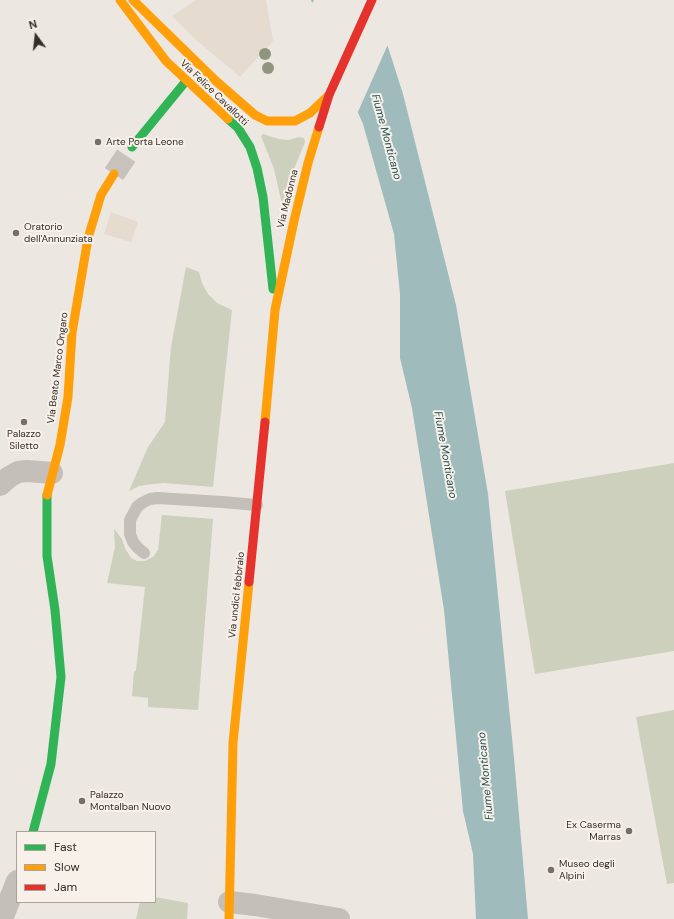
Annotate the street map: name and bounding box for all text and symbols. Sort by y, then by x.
north arrow [16,16,56,56]
text: N [27,17,39,32]
street label: Via Felice Cavallotti [177,57,251,129]
water label: Fiume Monticano [368,93,404,181]
place label: Arte Porta Leone [106,136,184,148]
marker: Arte Porta Leone [93,137,103,147]
street label: Via Madonna [275,168,301,230]
place label: Oratorio dell'Annunziata [24,221,93,244]
marker: Oratorio dell'Annunziata [11,228,21,238]
street label: Via Beato Marco Ongaro [45,312,71,424]
water label: Fiume Monticano [431,410,459,500]
marker: Palazzo Siletto [19,417,29,427]
place label: Palazzo Siletto [7,428,41,452]
street label: Via undici febbraio [226,551,248,639]
water label: Fiume Monticano [476,732,496,820]
place label: Palazzo Montalban Nuovo [90,789,171,812]
marker: Palazzo Montalban Nuovo [77,796,87,806]
place label: Ex Caserma Marras [566,819,621,842]
marker: Ex Caserma Marras [624,826,634,836]
legend [16,831,156,903]
text: Fast [54,839,77,855]
place label: Museo degli Alpini [559,858,615,882]
text: Slow [54,859,80,875]
marker: Museo degli Alpini [546,865,556,875]
text: Jam [54,879,77,895]

